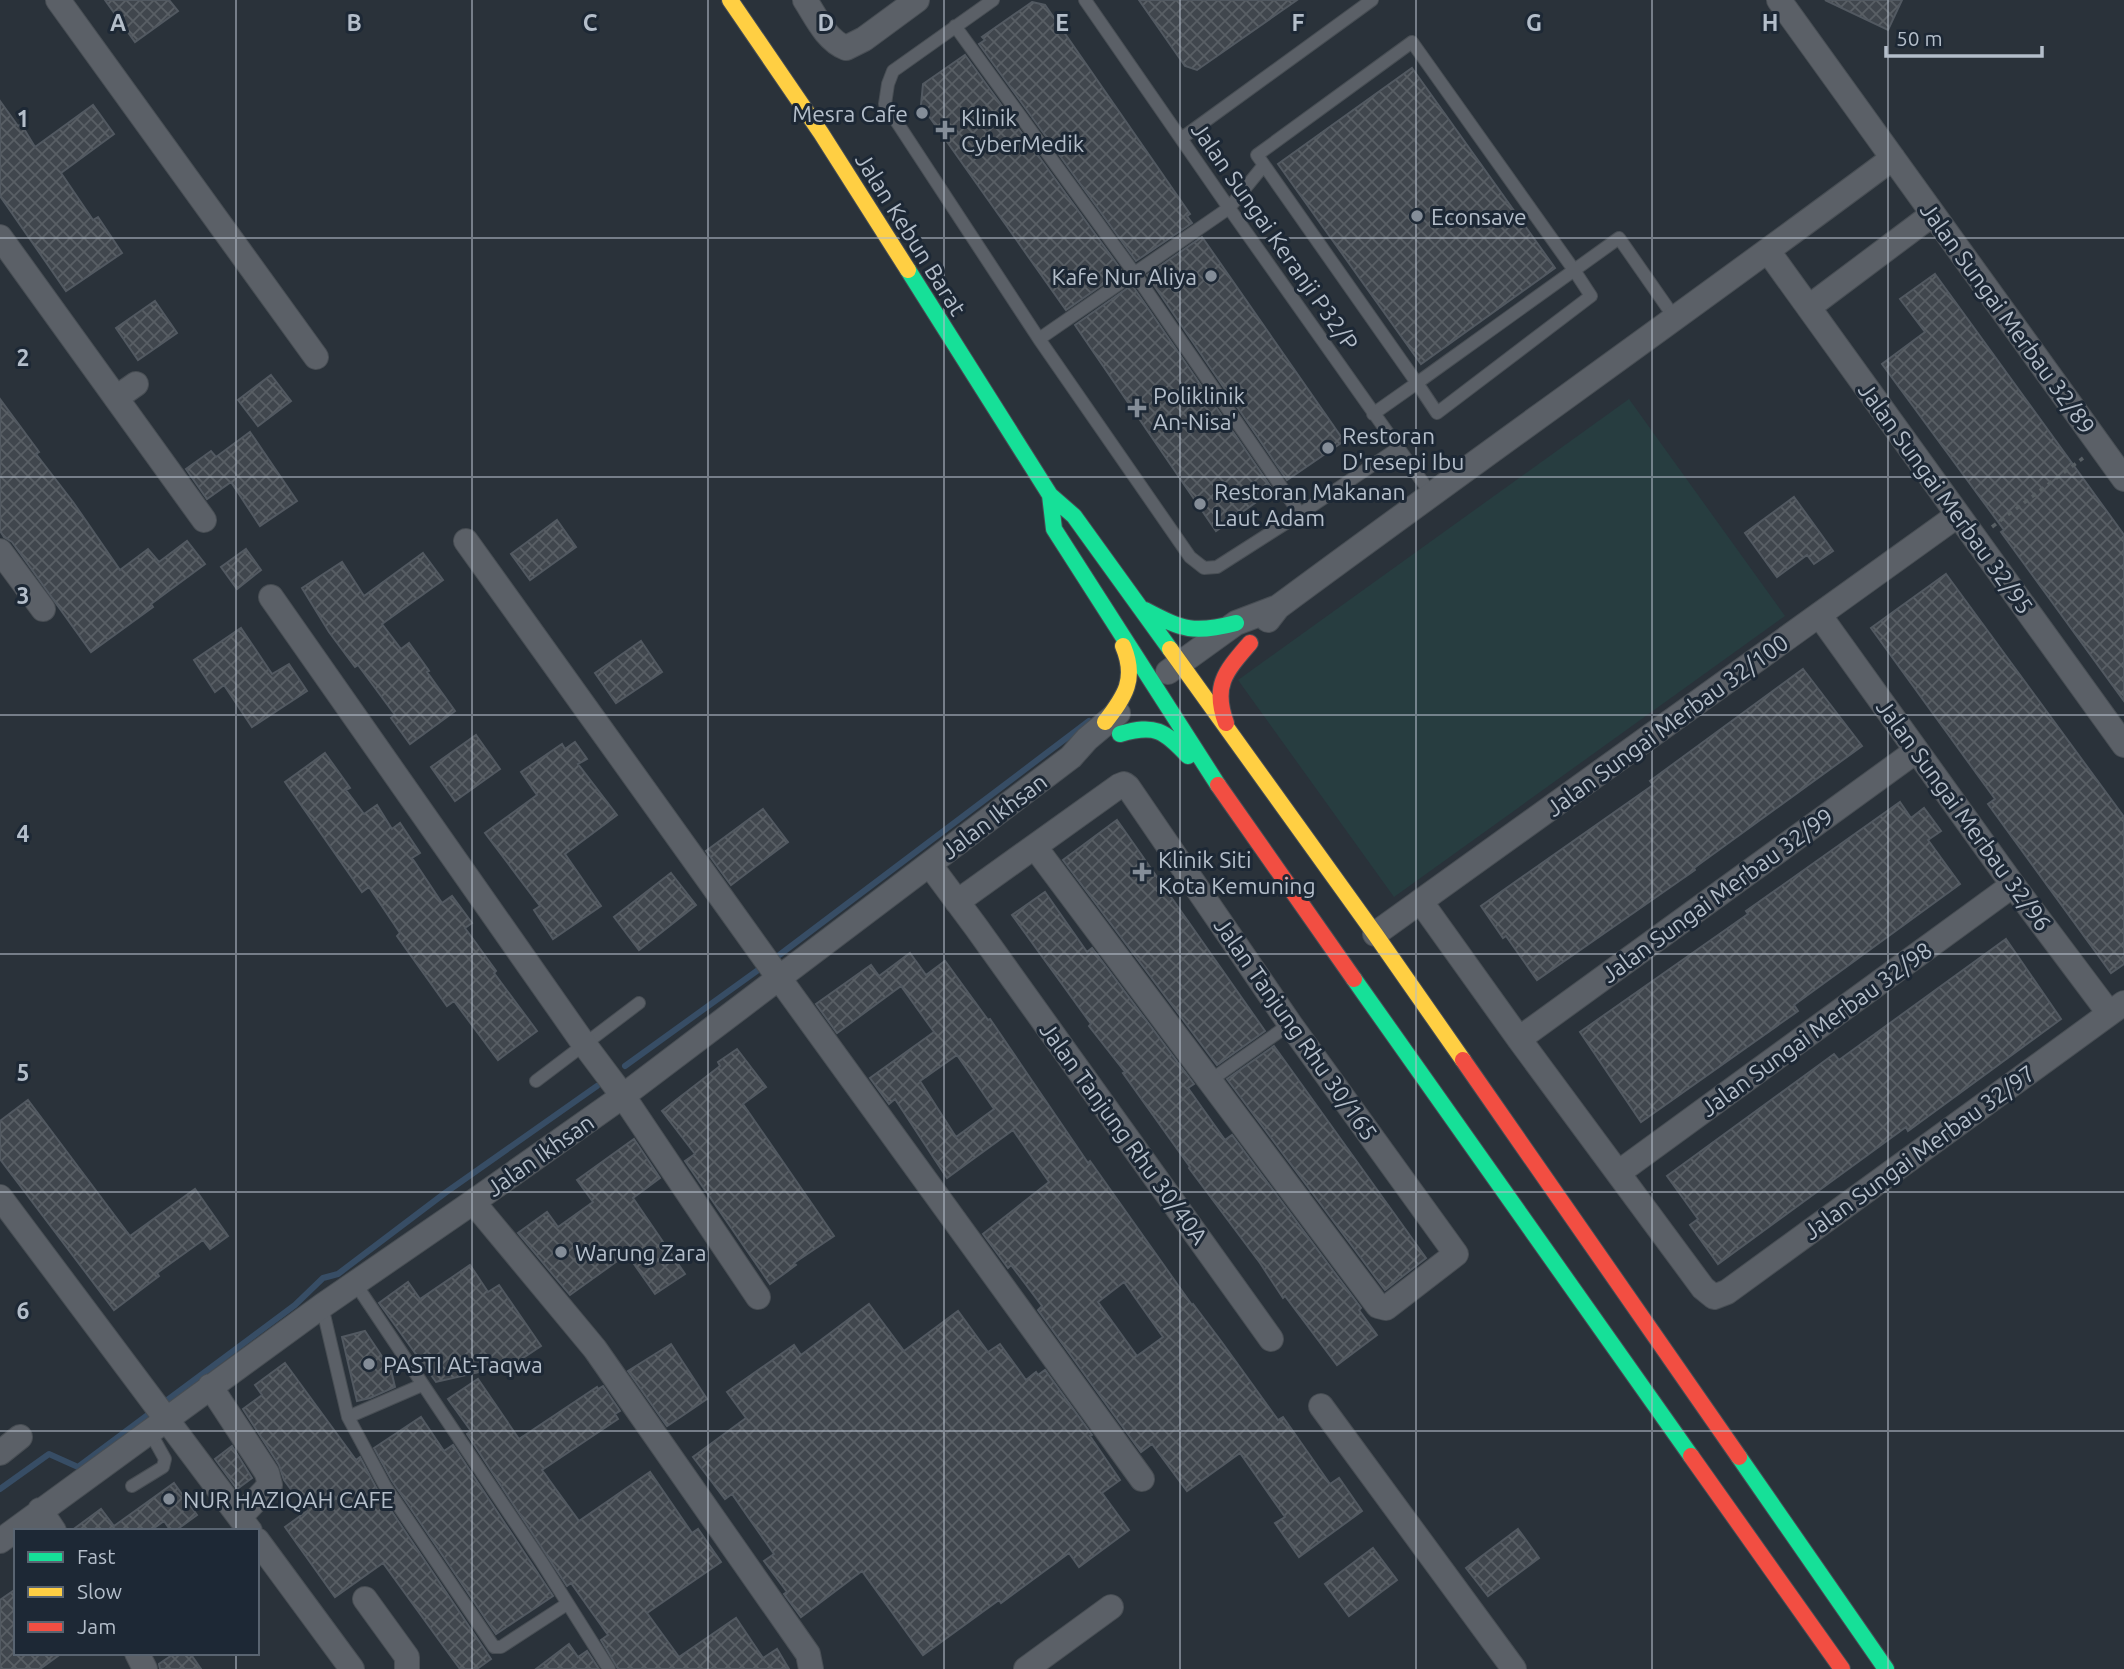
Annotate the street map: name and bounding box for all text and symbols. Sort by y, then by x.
text: A [110,10,126,35]
text: B [346,10,362,35]
text: C [583,10,598,35]
text: D [818,10,834,35]
text: E [1055,10,1069,35]
text: F [1292,10,1305,35]
text: G [1526,10,1542,35]
text: H [1762,10,1778,35]
scale bar [1886,14,2042,58]
text: 50 m [1896,26,1943,50]
place label: Mesra Cafe [792,101,908,126]
marker: Mesra Cafe [914,105,930,121]
place label: Klinik CyberMedik [961,105,1085,156]
text: 1 [17,106,29,131]
street label: Jalan Sungai Keranji P32/P [1187,117,1363,355]
marker: Klinik CyberMedik [935,120,955,140]
street label: Jalan Kebun Barat [851,148,971,320]
street label: Jalan Sungai Merbau 32/89 [1916,198,2100,438]
place label: Econsave [1431,204,1527,229]
marker: Econsave [1409,208,1425,224]
place label: Kafe Nur Aliya [1052,264,1197,289]
marker: Kafe Nur Aliya [1203,268,1219,284]
text: 2 [17,345,29,370]
street label: Jalan Sungai Merbau 32/95 [1854,378,2038,618]
place label: Poliklinik An-Nisa' [1153,383,1246,434]
marker: Poliklinik An-Nisa' [1127,398,1147,418]
place label: Restoran D'resepi Ibu [1342,423,1464,474]
marker: Restoran D'resepi Ibu [1320,440,1336,456]
place label: Restoran Makanan Laut Adam [1214,479,1406,530]
marker: Restoran Makanan Laut Adam [1192,496,1208,512]
text: 3 [17,583,29,608]
street label: Jalan Sungai Merbau 32/100 [1542,629,1792,821]
street label: Jalan Sungai Merbau 32/96 [1872,695,2056,935]
street label: Jalan Ikhsan [937,768,1051,864]
street label: Jalan Sungai Merbau 32/99 [1597,803,1837,987]
text: 4 [17,821,30,846]
place label: Klinik Siti Kota Kemuning [1158,847,1316,898]
marker: Klinik Siti Kota Kemuning [1132,862,1152,882]
street label: Jalan Tanjung Rhu 30/165 [1210,913,1382,1145]
street label: Jalan Sungai Merbau 32/98 [1696,937,1936,1121]
street label: Jalan Tanjung Rhu 30/40A [1035,1017,1213,1249]
text: 5 [17,1060,29,1085]
street label: Jalan Sungai Merbau 32/97 [1799,1060,2039,1244]
street label: Jalan Ikhsan [482,1109,598,1201]
place label: Warung Zara [575,1240,707,1265]
marker: Warung Zara [553,1244,569,1260]
text: 6 [17,1298,30,1323]
place label: PASTI At-Taqwa [383,1352,543,1377]
marker: PASTI At-Taqwa [361,1356,377,1372]
place label: NUR HAZIQAH CAFE [183,1487,393,1512]
marker: NUR HAZIQAH CAFE [161,1491,177,1507]
legend [14,1529,259,1655]
text: Fast [77,1544,115,1568]
text: Slow [77,1579,122,1603]
text: Jam [77,1614,116,1638]

